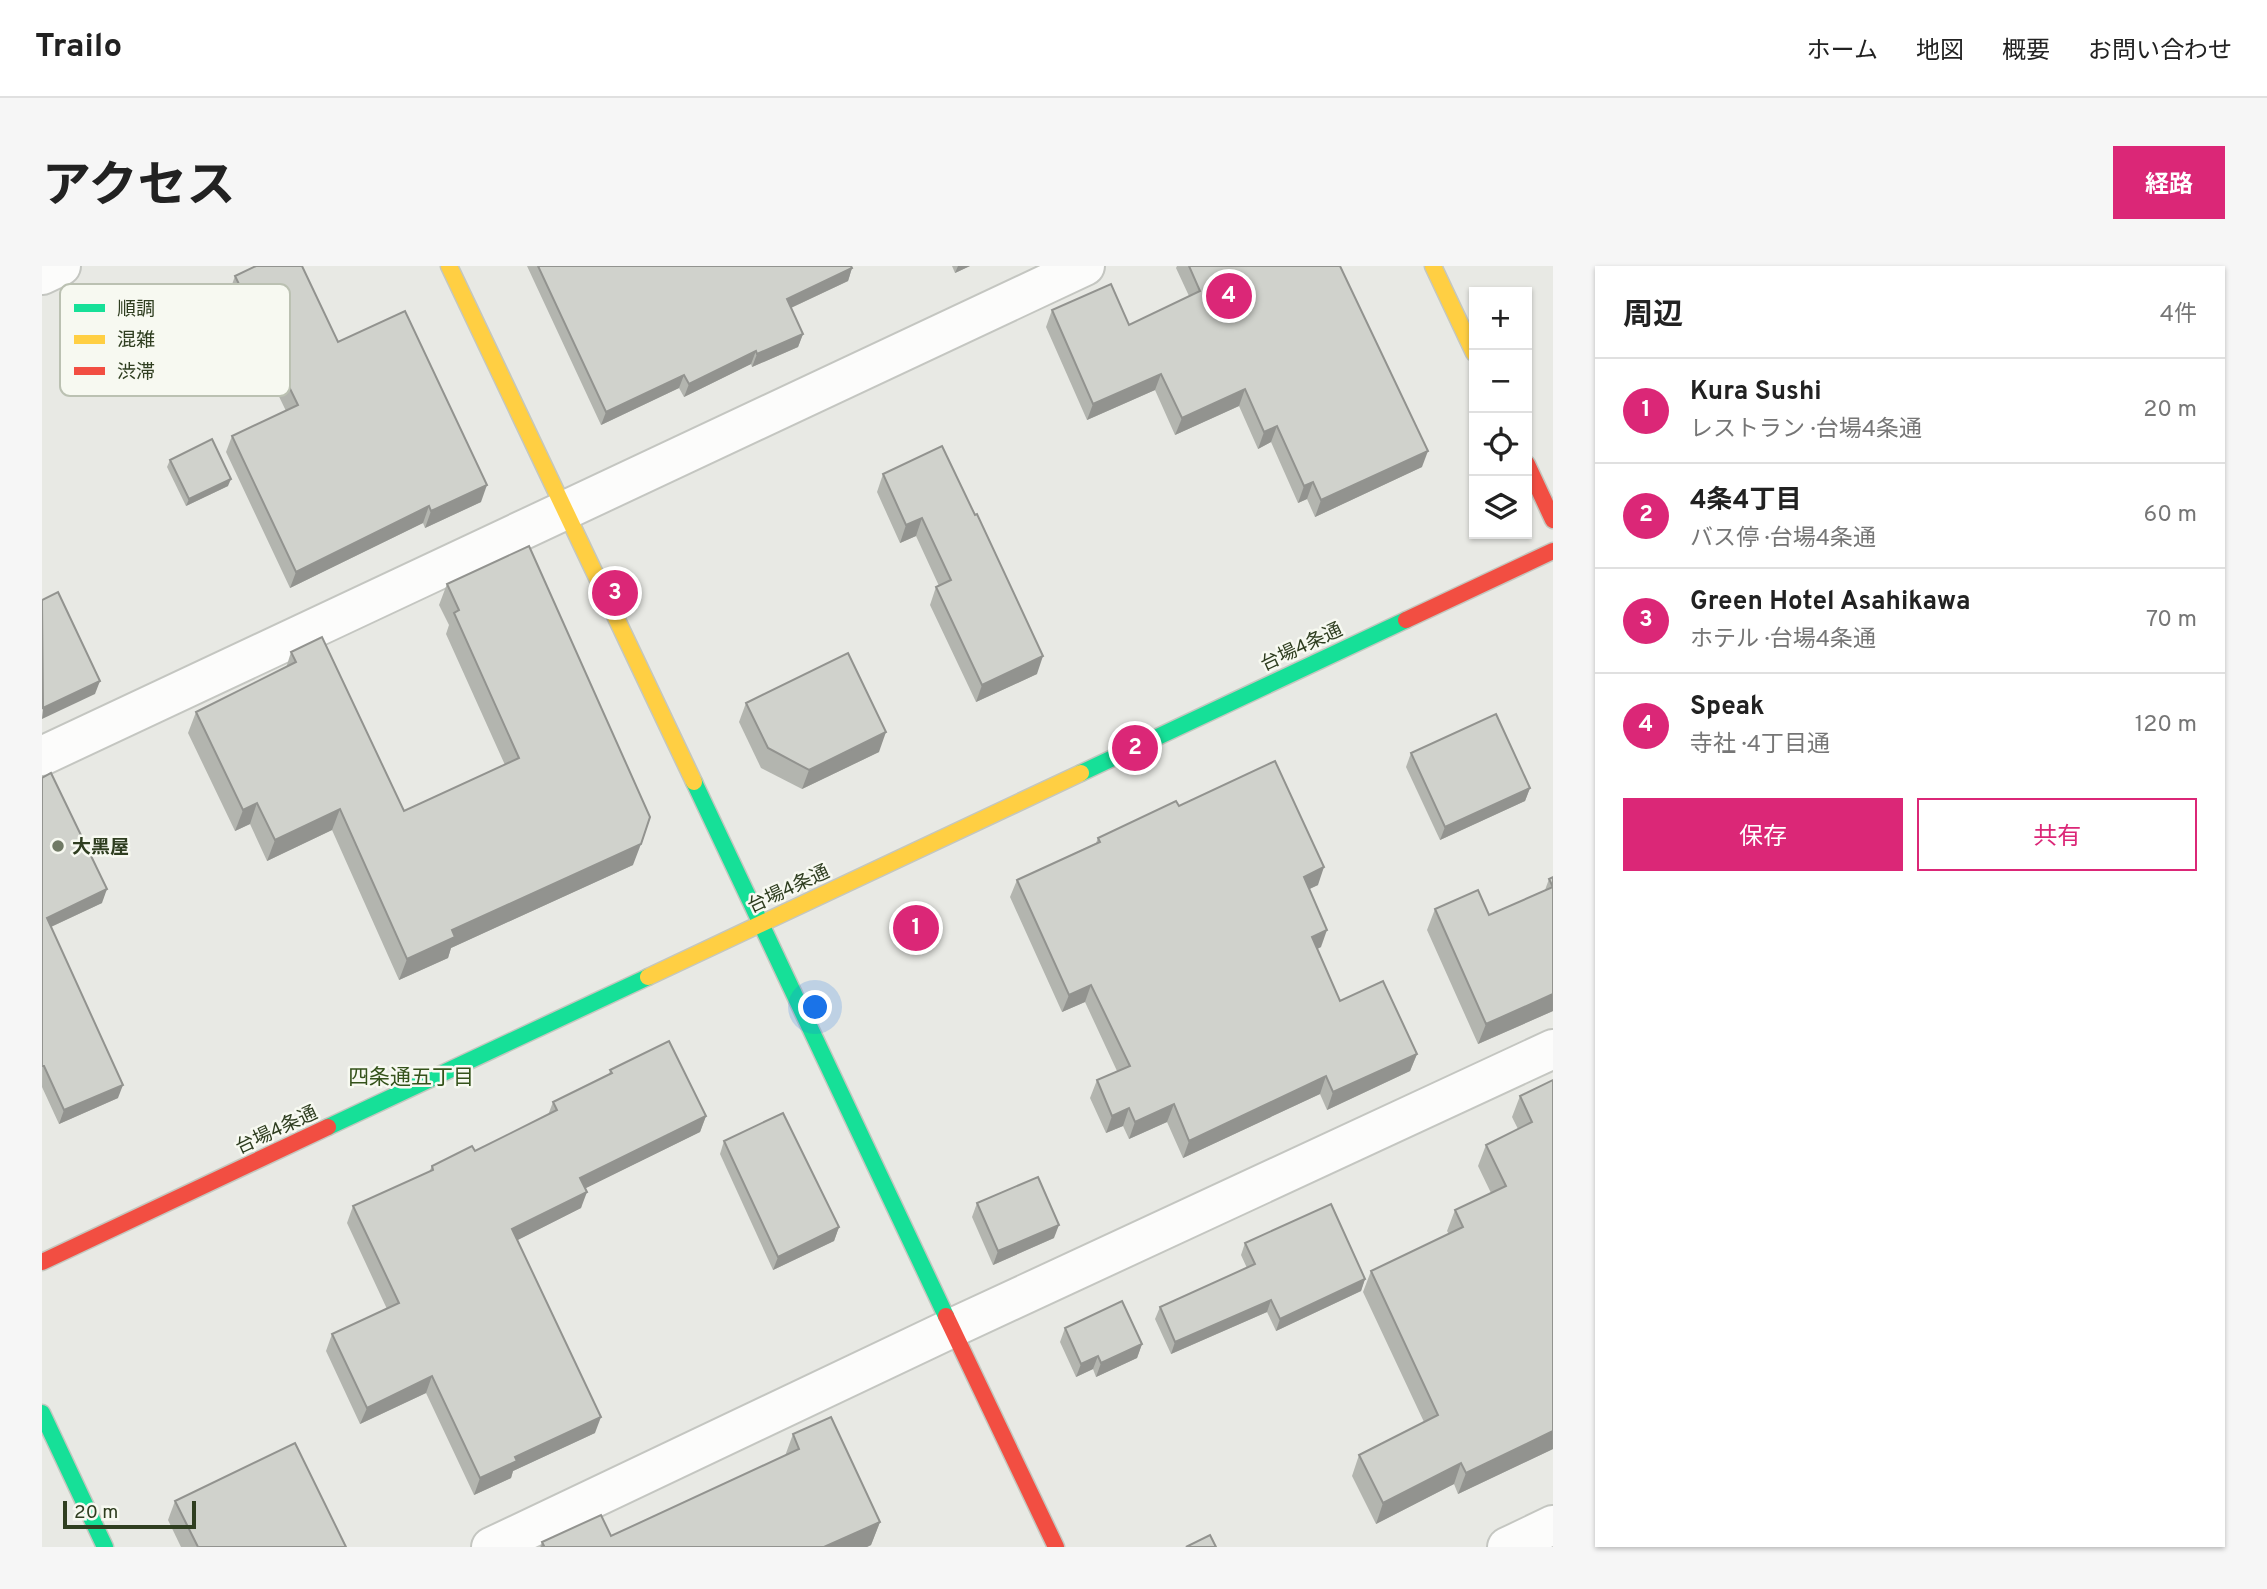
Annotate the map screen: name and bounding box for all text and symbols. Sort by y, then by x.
text: Trailo [35,27,122,69]
text: ホーム [1807,37,1878,67]
text: 地図 [1916,37,1964,67]
text: 概要 [2002,37,2050,67]
text: お問い合わせ [2088,37,2232,67]
button: 経路 [2113,146,2225,219]
text: アクセス [42,158,236,220]
pin: 4 [1206,270,1252,322]
legend [60,284,290,396]
map controls [1469,287,1532,539]
button: + [1469,287,1532,350]
text: 順調 [117,298,155,322]
text: 周辺 [1623,298,1683,335]
text: 4件 [2160,301,2197,330]
text: 混雑 [117,329,155,353]
button: − [1469,350,1532,413]
text: 渋滞 [117,361,155,385]
text: Kura Sushi [1690,376,1822,409]
text: 1 [1641,396,1651,425]
text: 20 m [2143,396,2197,425]
button: locate [1469,413,1532,476]
text: レストラン · 台場4条通 [1690,416,1922,445]
button: layers [1469,476,1532,539]
text: 4条4丁目 [1690,485,1801,518]
text: 2 [1639,501,1653,530]
text: 60 m [2144,501,2197,530]
text: バス停 · 台場4条通 [1690,525,1876,554]
pin: 3 [592,567,638,619]
text: Green Hotel Asahikawa [1690,586,1971,619]
text: 3 [1639,606,1653,635]
text: 70 m [2146,606,2197,635]
street label: 台場4条通 [1257,618,1347,677]
text: ホテル · 台場4条通 [1690,626,1876,655]
text: Speak [1690,691,1765,724]
text: 4 [1639,711,1653,740]
text: 120 m [2135,711,2197,740]
pin: 2 [1112,722,1158,774]
text: 寺社 · 4丁目通 [1690,731,1830,760]
button: 保存 [1623,798,1903,871]
button: 共有 [1917,798,2197,871]
place label: 大黑屋 [72,836,129,860]
marker: 大黑屋 [50,838,66,854]
street label: 台場4条通 [744,860,834,919]
pin: 1 [893,902,939,954]
your location [798,990,832,1024]
district label: 四条通五丁目 [348,1065,474,1092]
street label: 台場4条通 [232,1101,322,1160]
scale bar [63,1498,196,1530]
text: 20 m [74,1501,118,1525]

